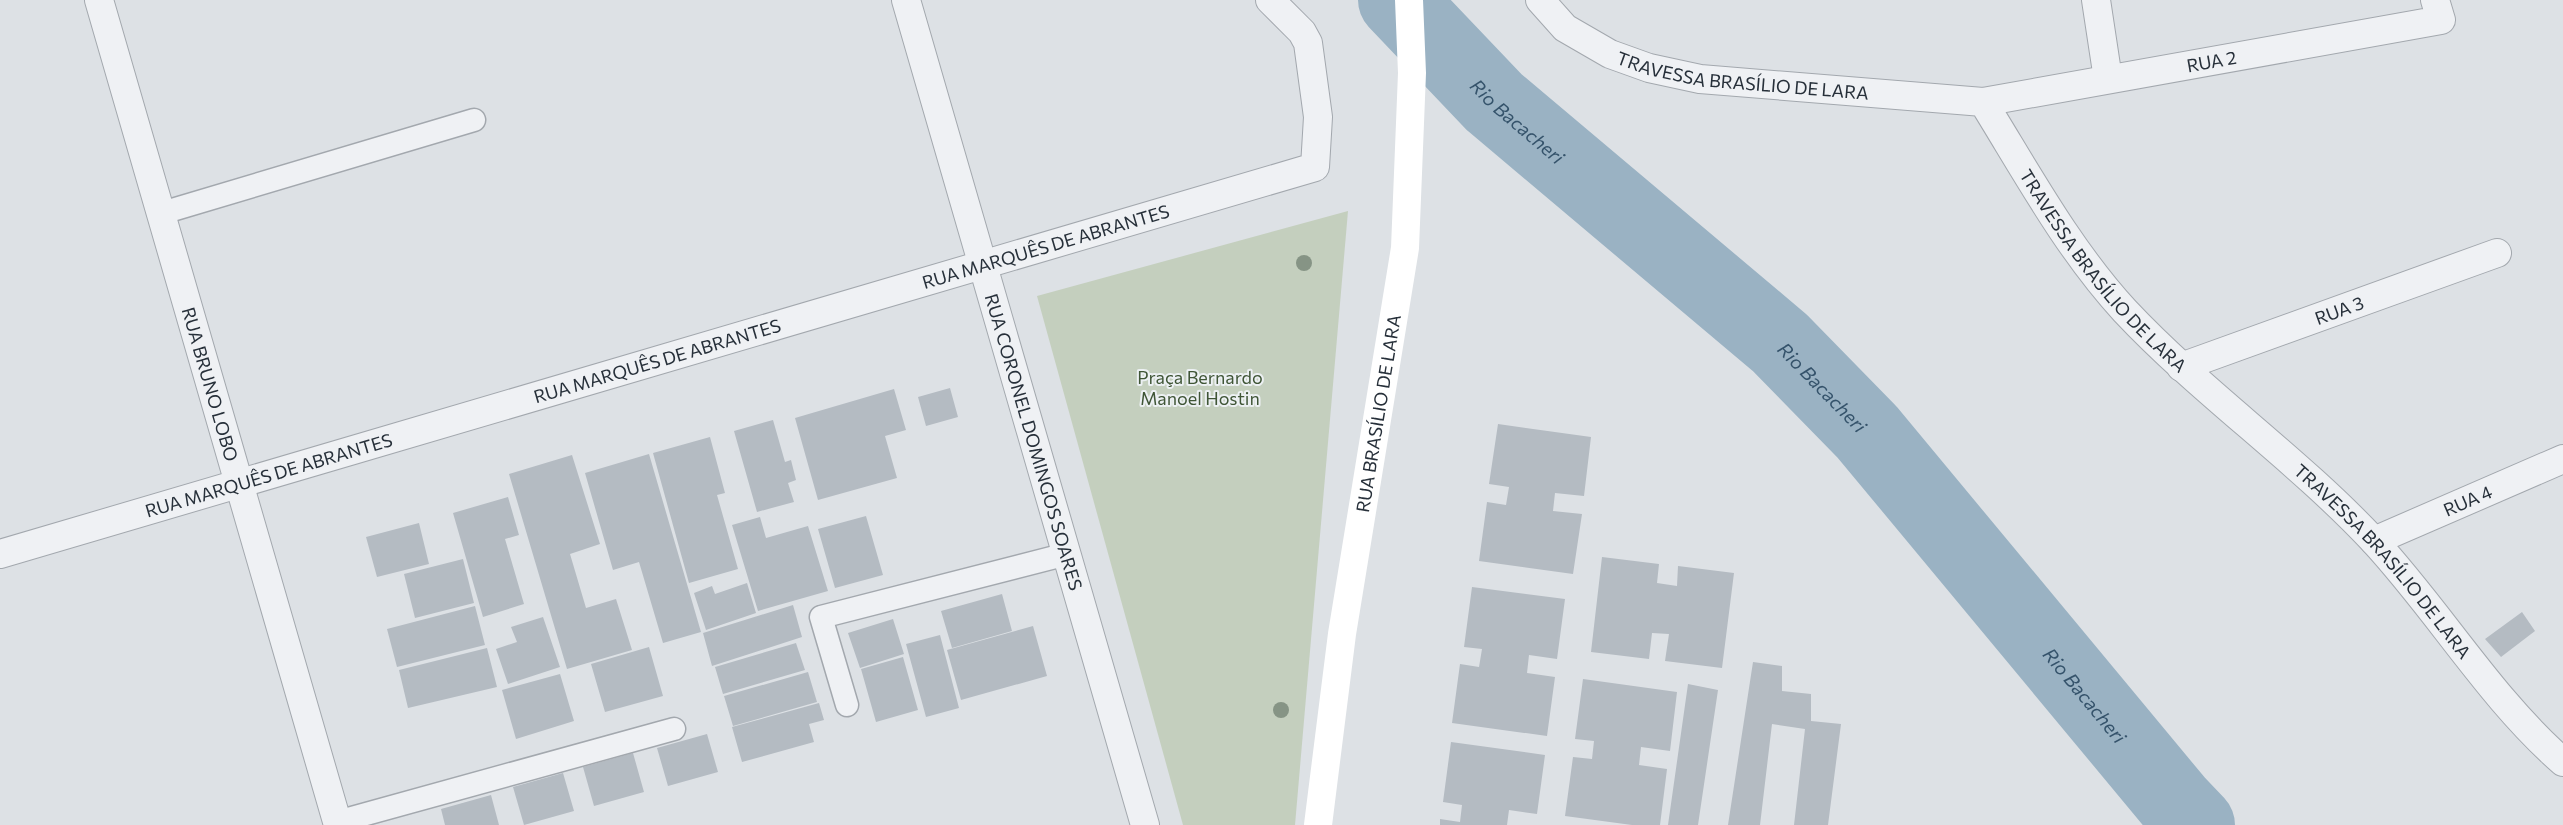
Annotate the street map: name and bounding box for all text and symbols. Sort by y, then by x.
street label: TRAVESSA BRASÍLIO DE LARA [1614,46,1870,104]
street label: RUA 2 [2185,46,2238,76]
water label: Rio Bacacheri [1466,74,1570,169]
street label: TRAVESSA BRASÍLIO DE LARA [2015,165,2191,376]
street label: RUA MARQUÊS DE ABRANTES [919,199,1172,293]
street label: RUA CORONEL DOMINGOS SOARES [981,291,1087,593]
street label: RUA 3 [2312,291,2367,329]
street label: RUA BRUNO LOBO [178,305,243,464]
street label: RUA BRASÍLIO DE LARA [1351,313,1405,514]
street label: RUA MARQUÊS DE ABRANTES [531,314,783,407]
water label: Rio Bacacheri [1774,337,1873,437]
park label: Praça Bernardo Manoel Hostin [1137,366,1263,409]
street label: RUA MARQUÊS DE ABRANTES [142,428,395,522]
street label: TRAVESSA BRASÍLIO DE LARA [2290,459,2476,663]
street label: RUA 4 [2440,480,2496,521]
water label: Rio Bacacheri [2039,643,2132,748]

